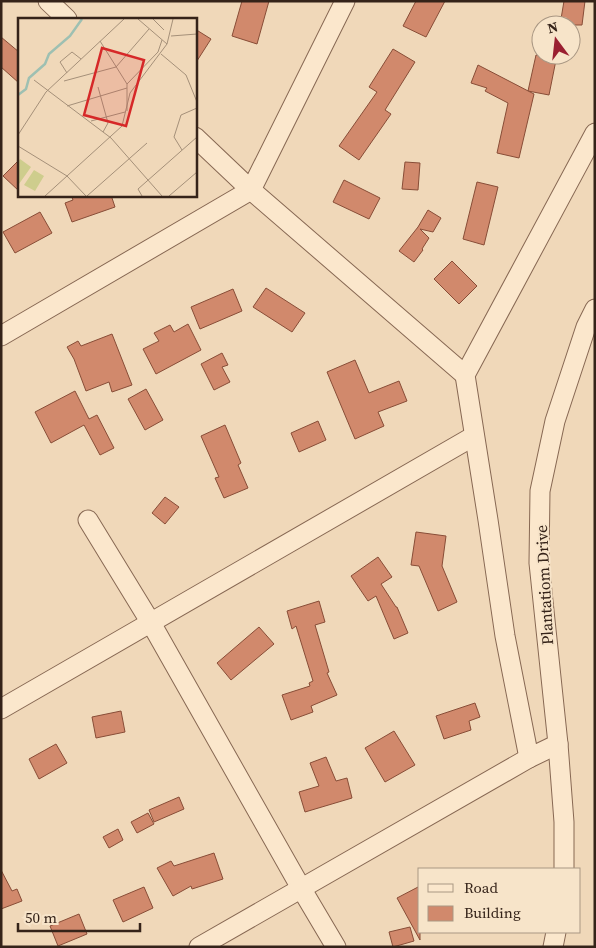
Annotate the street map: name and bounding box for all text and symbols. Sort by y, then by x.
north arrow [531,15,581,65]
text: N [545,16,560,38]
inset map [18,18,196,196]
street label: Plantatiom Drive [530,524,558,646]
legend [418,868,581,933]
text: Road [464,877,498,898]
scale bar [18,900,140,932]
text: Building [464,902,521,923]
text: 50 m [25,907,57,928]

